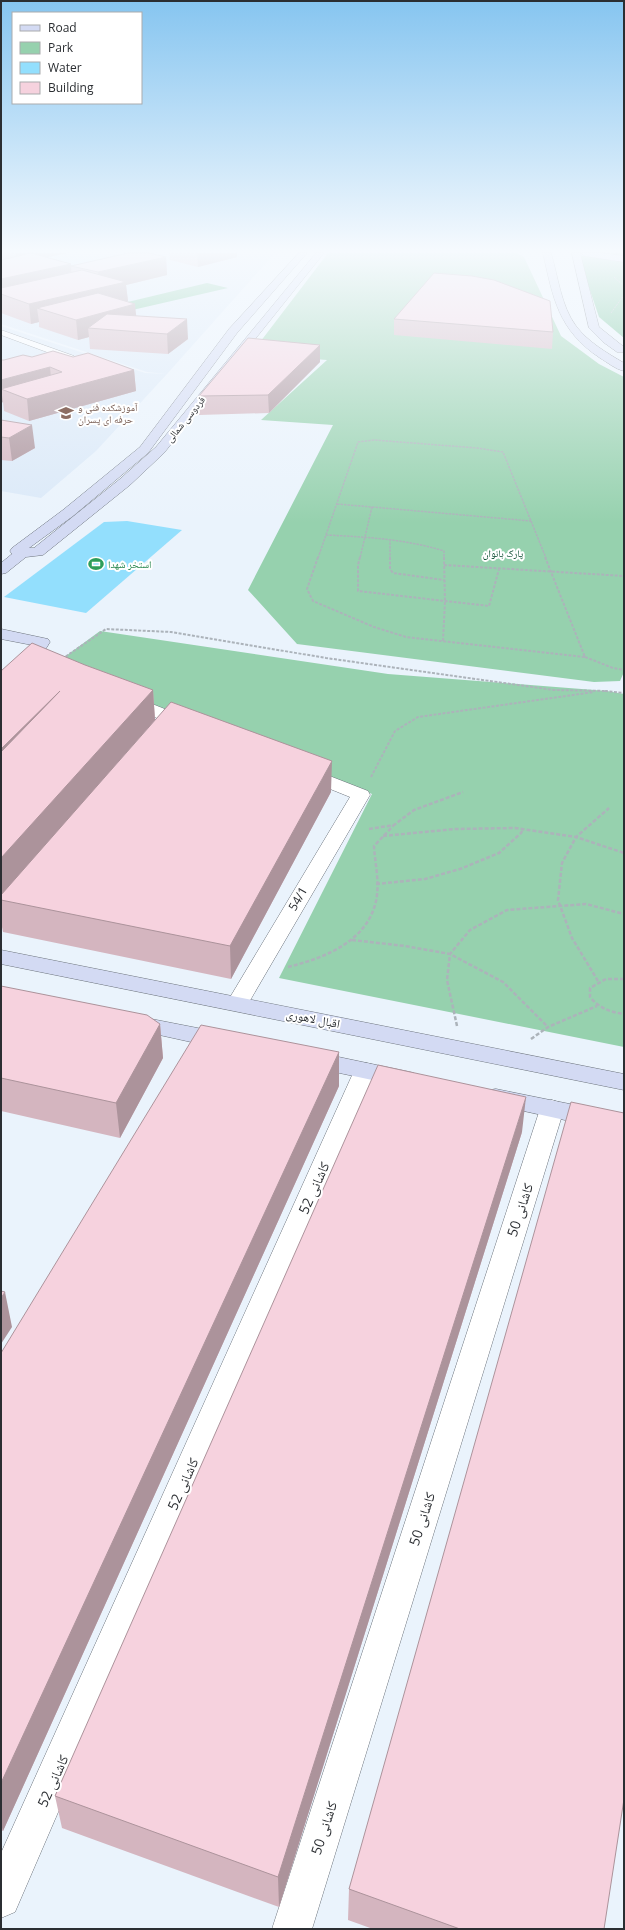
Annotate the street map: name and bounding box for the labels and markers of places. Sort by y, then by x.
place label: آموزشکده فنی و حرفه ای پسران [78,400,138,426]
school or university icon: آموزشکده فنی و حرفه ای پسران [57,404,75,422]
sports icon: استخر شهدا [87,555,105,573]
place label: استخر شهدا [108,557,151,571]

